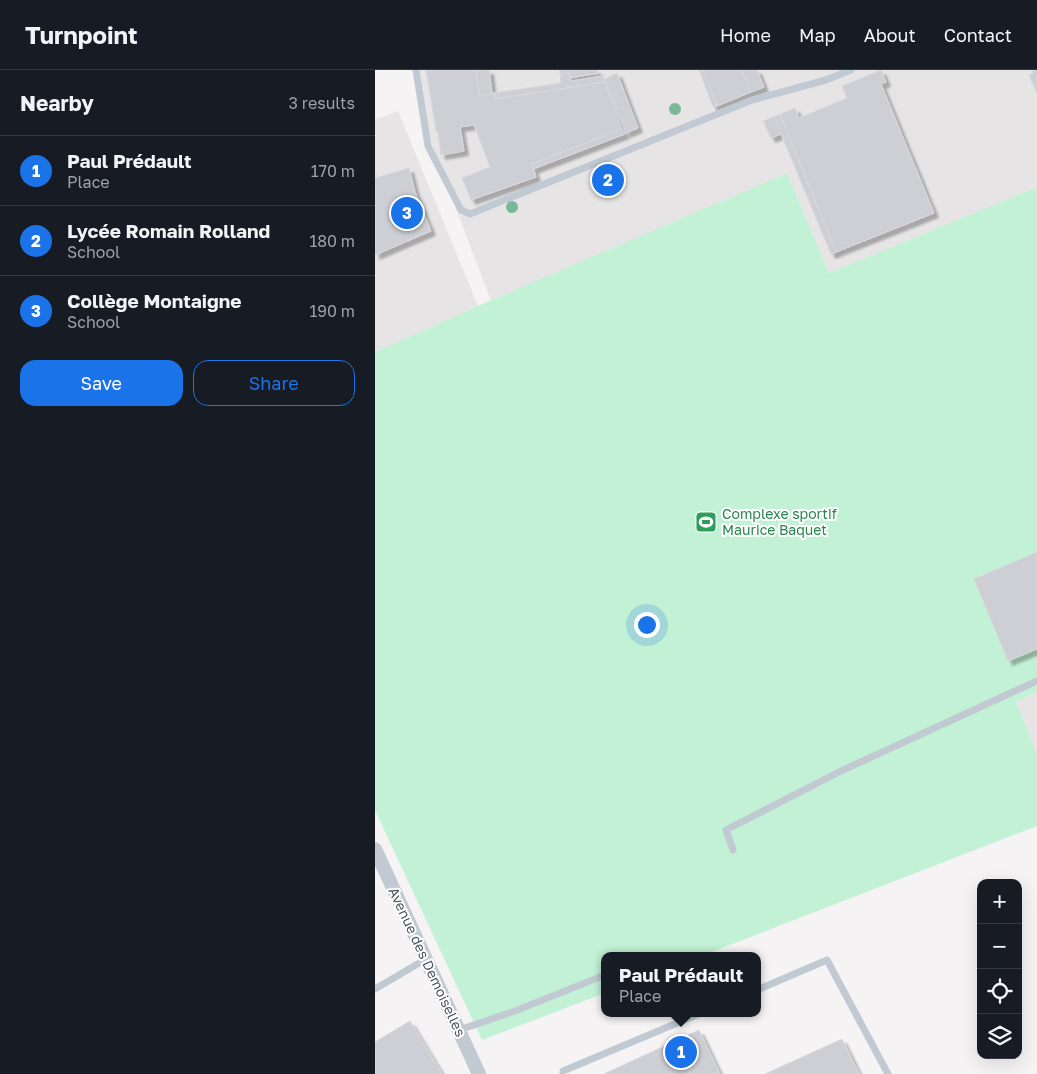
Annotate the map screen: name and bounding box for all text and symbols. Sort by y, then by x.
text: Turnpoint [25,20,138,49]
text: Home [720,24,771,46]
text: Map [799,24,836,46]
text: About [864,24,916,46]
text: Contact [944,24,1012,46]
text: Nearby [20,90,94,116]
text: 3 results [288,93,355,113]
text: Paul Prédault [67,149,192,172]
text: 1 [32,161,40,181]
text: 170 m [311,161,355,181]
pin: 2 [592,161,624,199]
text: Place [67,172,110,192]
pin: 3 [391,194,423,232]
text: Lycée Romain Rolland [67,219,270,242]
text: 2 [31,231,41,251]
text: 180 m [309,231,355,251]
text: School [67,242,120,262]
text: Collège Montaigne [67,289,241,312]
text: 3 [31,301,41,321]
text: 190 m [309,301,355,321]
text: School [67,312,120,332]
button: Save [20,360,183,406]
button: Share [193,360,355,406]
place label: Complexe sportif Maurice Baquet [722,505,837,538]
sports icon: Complexe sportif Maurice Baquet [694,510,718,534]
your location [634,612,660,638]
map controls [977,879,1022,1059]
button: + [977,879,1022,924]
street label: Avenue des Demoiselles [385,884,470,1039]
button: − [977,924,1022,969]
popup [601,952,761,1017]
text: Paul Prédault [619,963,743,986]
button: locate [977,969,1022,1014]
text: Place [619,986,661,1006]
button: layers [977,1014,1022,1059]
pin: 1 [665,1033,697,1071]

